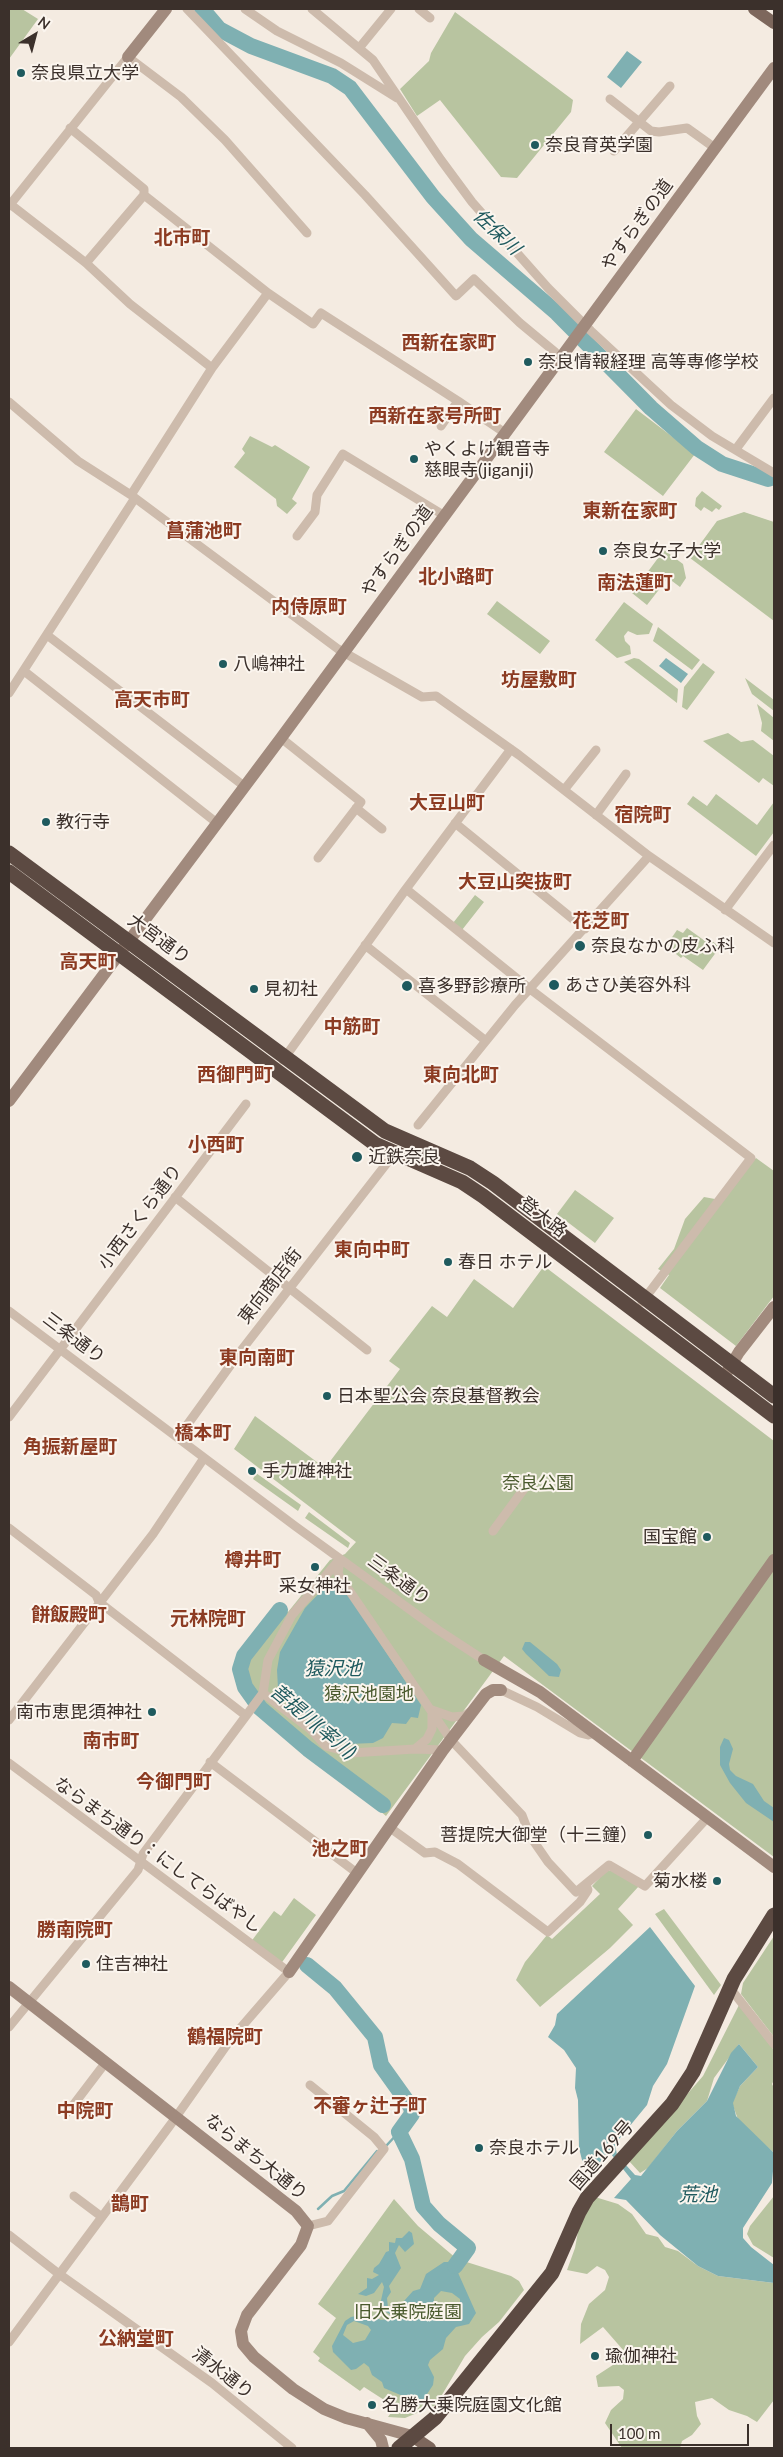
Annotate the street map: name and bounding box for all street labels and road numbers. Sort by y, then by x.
street label: やすらぎの道 [597,175,677,275]
street label: やすらぎの道 [357,501,437,601]
street label: 大宮通り [124,909,194,969]
street label: 小西さくら通り [93,1160,187,1274]
street label: 登大路 [515,1192,571,1242]
street label: 東向商店街 [234,1244,306,1328]
street label: 三条通り [39,1308,109,1368]
street label: 三条通り [364,1550,434,1610]
street label: ならまち通り：にしてらばやし [50,1772,266,1938]
street label: ならまち大通り [200,2109,312,2205]
street label: 国道169号 [566,2116,638,2194]
street label: 清水通り [188,2342,258,2404]

